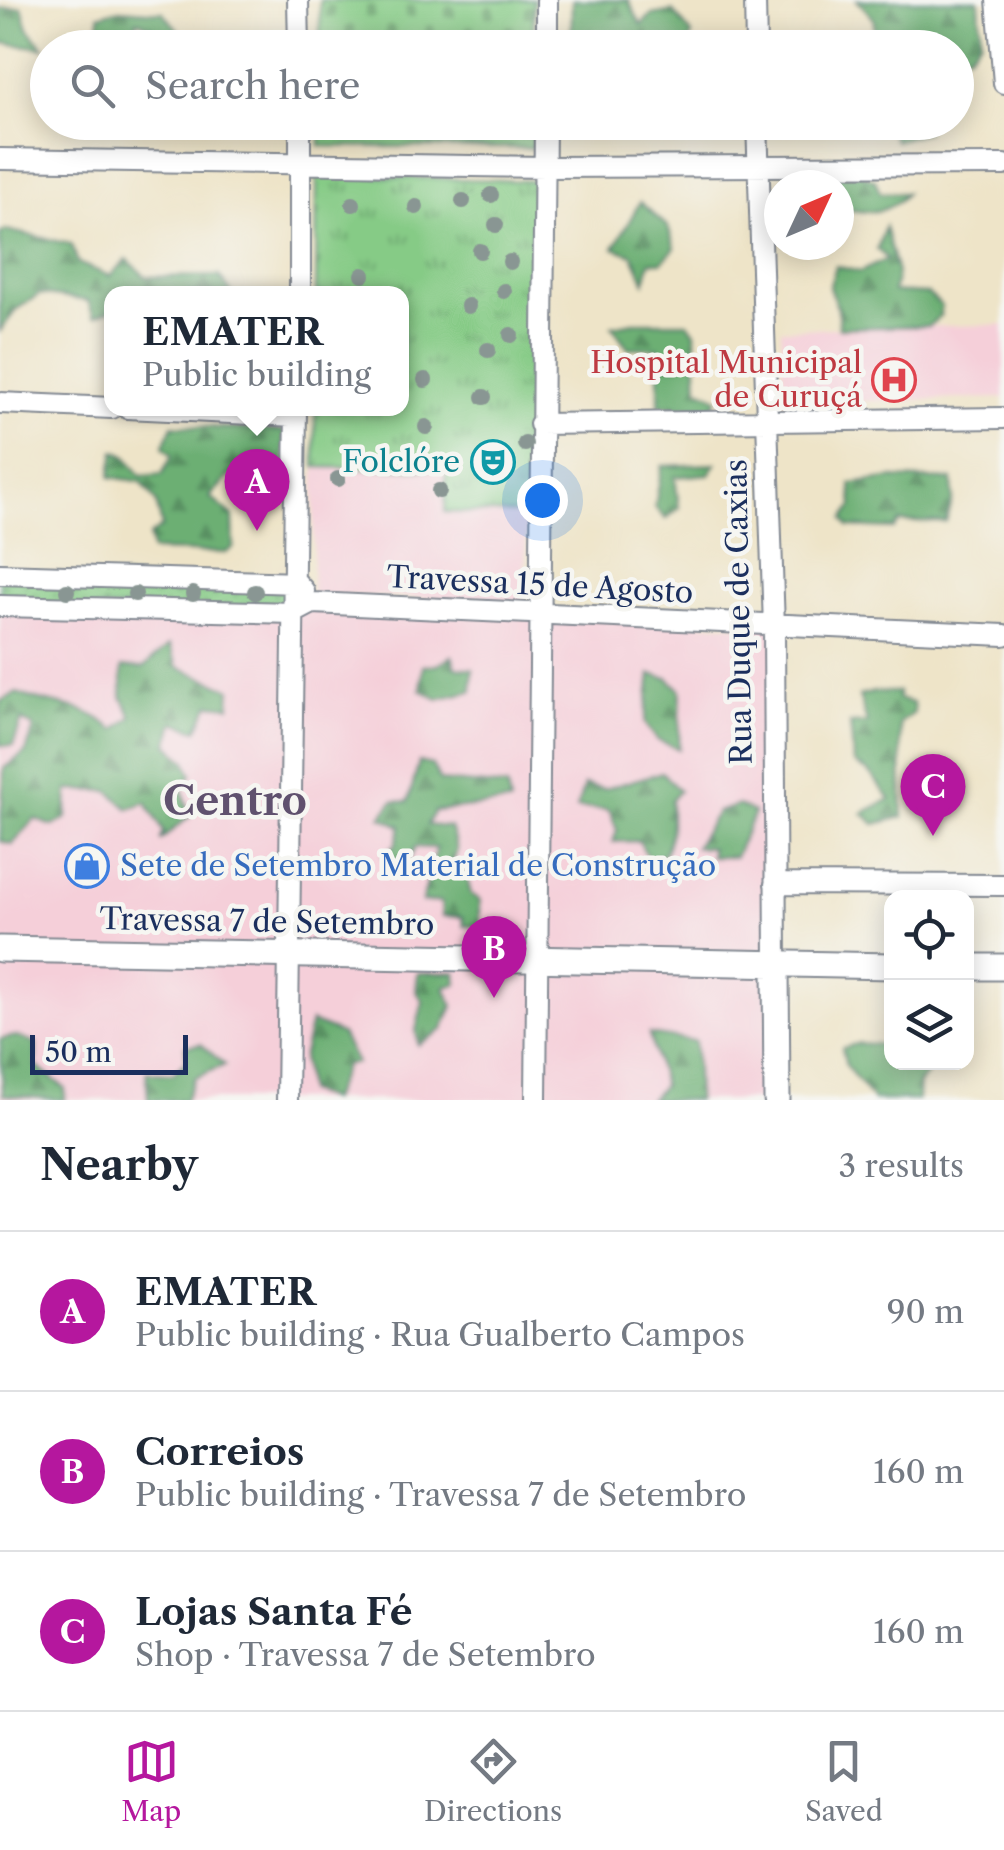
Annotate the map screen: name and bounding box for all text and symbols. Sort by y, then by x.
search box [30,30,974,140]
icon: search [65,58,120,113]
text: Search here [145,62,360,109]
north arrow [764,170,854,260]
popup [104,286,409,416]
text: EMATER [142,308,323,355]
place label: Hospital Municipal de Curuçá [590,344,862,415]
text: Public building [142,355,371,394]
hospital icon: Hospital Municipal de Curuçá [871,357,917,403]
theatre icon: Folclóre [470,439,516,485]
place label: Folclóre [342,443,460,480]
pin: A [224,448,290,531]
street label: Rua Duque de Caxias [717,459,760,765]
your location [517,475,568,526]
street label: Travessa 15 de Agosto [386,558,694,611]
pin: C [900,754,966,836]
district label: Centro [163,776,307,825]
shop icon: Sete de Setembro Material de Construção [64,843,110,889]
place label: Sete de Setembro Material de Construção [120,847,716,884]
map controls [884,890,974,1070]
button: locate [884,890,974,980]
street label: Travessa 7 de Setembro [99,900,435,943]
pin: B [462,916,526,998]
button: layers [884,980,974,1070]
scale bar [30,1030,188,1074]
text: 50 m [45,1035,112,1069]
text: Nearby [40,1139,198,1191]
text: 3 results [838,1146,964,1185]
text: EMATER [135,1268,316,1315]
text: A [60,1292,85,1331]
text: 90 m [887,1292,964,1331]
text: Public building · Rua Gualberto Campos [135,1315,745,1354]
text: Correios [135,1428,304,1475]
text: B [61,1452,84,1491]
text: 160 m [873,1452,964,1491]
text: Public building · Travessa 7 de Setembro [135,1475,746,1514]
text: Lojas Santa Fé [135,1588,412,1635]
text: C [60,1612,85,1651]
text: 160 m [873,1612,964,1651]
text: Shop · Travessa 7 de Setembro [135,1635,596,1674]
tab: Map [121,1734,181,1828]
tab: Directions [424,1734,562,1828]
tab: Saved [805,1734,883,1828]

